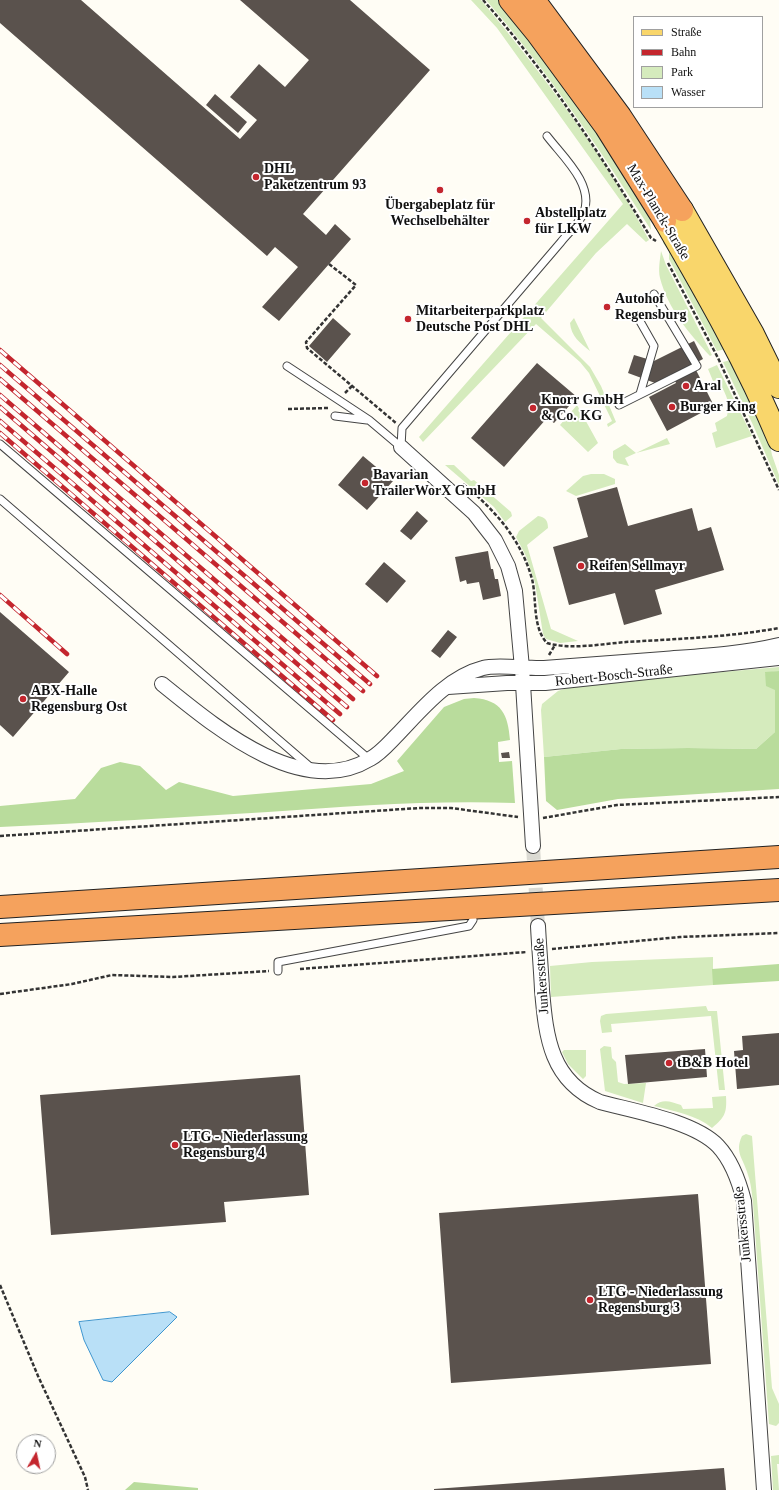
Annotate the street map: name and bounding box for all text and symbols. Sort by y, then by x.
legend [633,16,763,108]
text: Straße [671,25,702,39]
text: Bahn [671,45,696,59]
text: Park [671,65,693,79]
text: Wasser [671,85,705,99]
place label: DHL Paketzentrum 93 [264,161,366,194]
street label: Max-Planck-Straße [623,161,693,263]
marker: DHL Paketzentrum 93 [251,172,261,182]
marker: Übergabeplatz für Wechselbehälter [435,185,445,195]
place label: Übergabeplatz für Wechselbehälter [385,197,495,230]
place label: Abstellplatz für LKW [535,205,607,238]
marker: Abstellplatz für LKW [522,216,532,226]
place label: Autohof Regensburg [615,291,687,324]
marker: Autohof Regensburg [602,302,612,312]
place label: Mitarbeiterparkplatz Deutsche Post DHL [416,303,544,336]
marker: Mitarbeiterparkplatz Deutsche Post DHL [403,314,413,324]
place label: Aral [694,378,721,394]
marker: Aral [681,381,691,391]
place label: Knorr GmbH & Co. KG [541,392,624,424]
place label: Burger King [680,399,756,415]
marker: Burger King [667,402,677,412]
marker: Knorr GmbH & Co. KG [528,403,538,413]
place label: Bavarian TrailerWorX GmbH [373,467,496,500]
marker: Bavarian TrailerWorX GmbH [360,478,370,488]
place label: Reifen Sellmayr [589,558,685,574]
marker: Reifen Sellmayr [576,561,586,571]
street label: Robert-Bosch-Straße [554,661,674,691]
place label: ABX-Halle Regensburg Ost [31,683,127,716]
marker: ABX-Halle Regensburg Ost [18,694,28,704]
street label: Junkersstraße [531,937,553,1015]
place label: tB&B Hotel [677,1055,748,1071]
marker: tB&B Hotel [664,1058,674,1068]
place label: LTG - Niederlassung Regensburg 4 [183,1129,308,1162]
marker: LTG - Niederlassung Regensburg 4 [170,1140,180,1150]
street label: Junkersstraße [731,1185,755,1263]
place label: LTG - Niederlassung Regensburg 3 [598,1284,723,1316]
marker: LTG - Niederlassung Regensburg 3 [585,1295,595,1305]
north arrow [16,1434,56,1474]
text: N [33,1437,43,1450]

